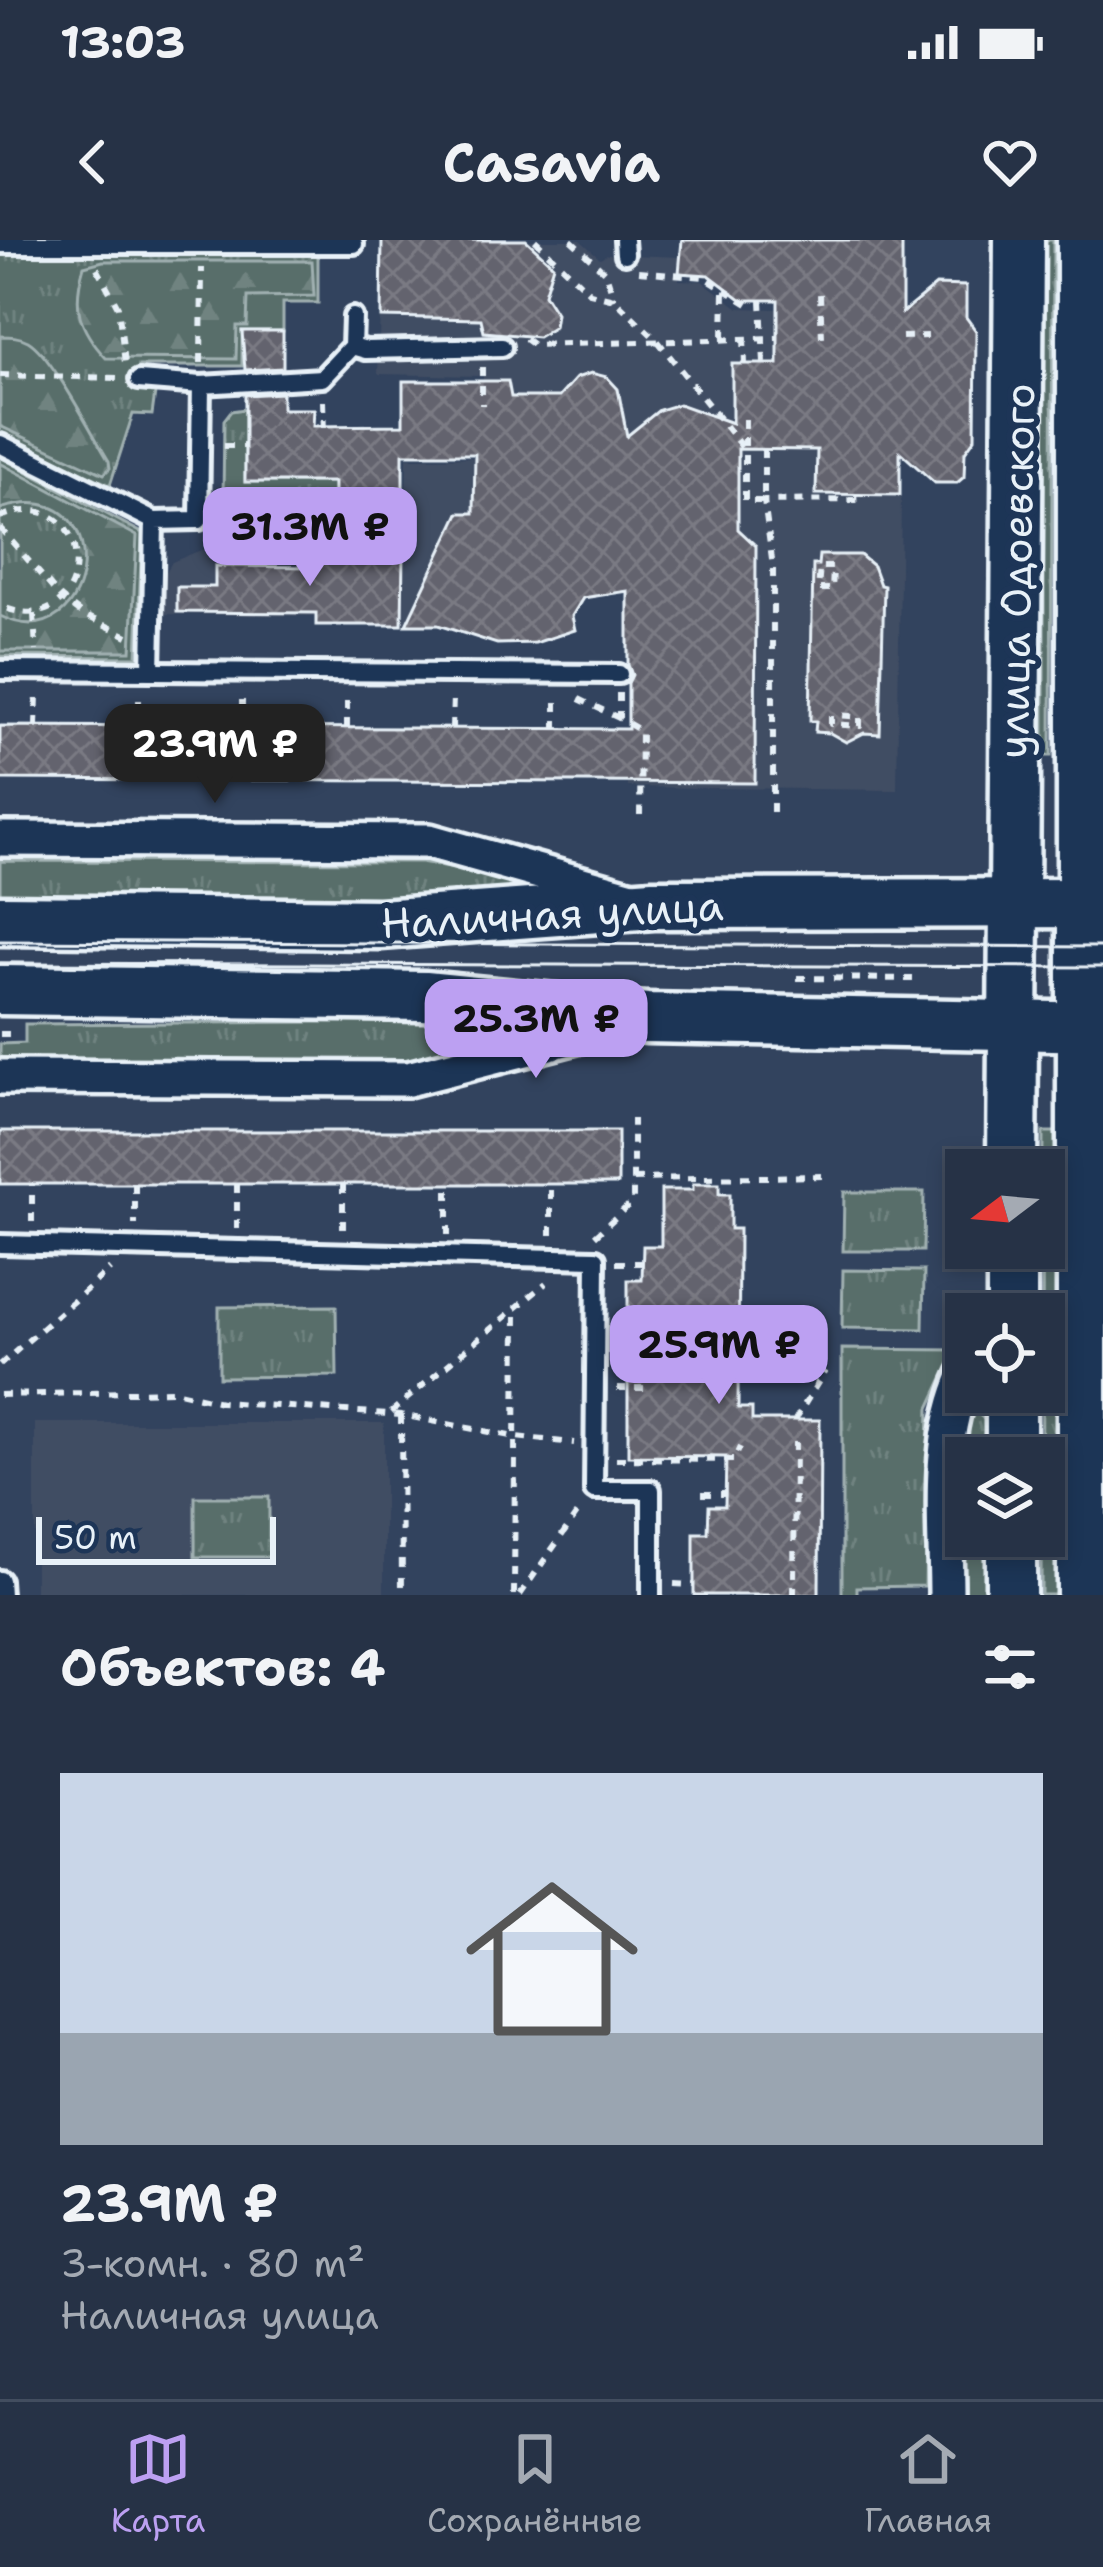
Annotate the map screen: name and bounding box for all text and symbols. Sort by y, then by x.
text: 13:03 [60,12,186,72]
text: Casavia [442,126,661,198]
icon: back [60,129,126,195]
icon: heart [977,129,1043,195]
street label: улица Одоевского [985,383,1047,759]
pin: 31.3M ₽ [199,487,421,589]
text: 31.3M ₽ [230,500,390,552]
pin: 23.9M ₽ [104,704,326,806]
text: 23.9M ₽ [131,717,299,769]
street label: Наличная улица [379,877,725,951]
pin: 25.3M ₽ [425,979,647,1081]
text: 25.3M ₽ [452,992,620,1044]
north arrow [945,1149,1065,1269]
map controls [945,1149,1065,1557]
button: locate [945,1293,1065,1413]
pin: 25.9M ₽ [608,1305,830,1407]
text: 25.9M ₽ [637,1318,801,1370]
button: layers [945,1437,1065,1557]
scale bar [36,1511,276,1564]
text: 50 m [54,1515,137,1560]
text: Объектов: 4 [60,1633,386,1701]
icon: filters [977,1634,1043,1700]
icon: home [444,1851,660,2067]
text: 23.9M ₽ [60,2169,279,2237]
text: 3-комн. · 80 m² [60,2237,365,2289]
text: Наличная улица [60,2289,379,2341]
tab: Карта [111,2426,205,2543]
tab: Сохранённые [427,2426,643,2543]
tab: Главная [864,2426,992,2543]

